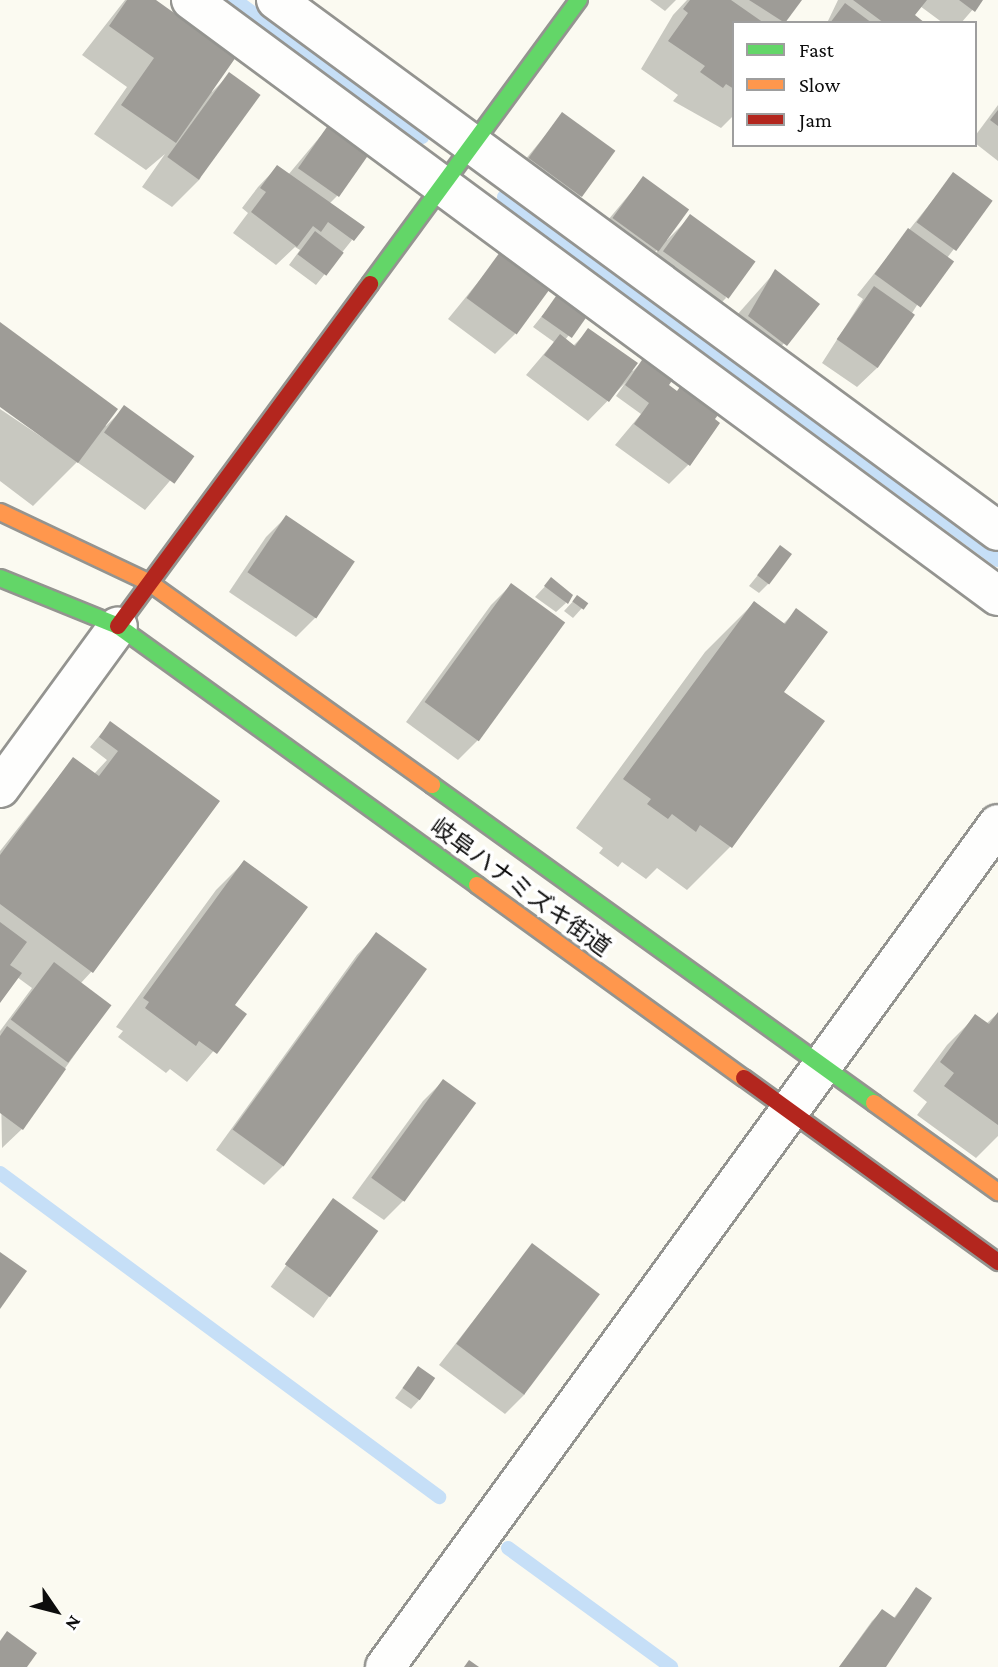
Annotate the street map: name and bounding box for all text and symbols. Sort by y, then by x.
legend [732,21,977,147]
text: Fast [799,38,834,62]
text: Slow [799,73,840,97]
text: Jam [799,108,832,132]
street label: 岐阜ハナミズキ街道 [425,812,617,962]
north arrow [21,1576,91,1646]
text: N [61,1612,86,1635]

